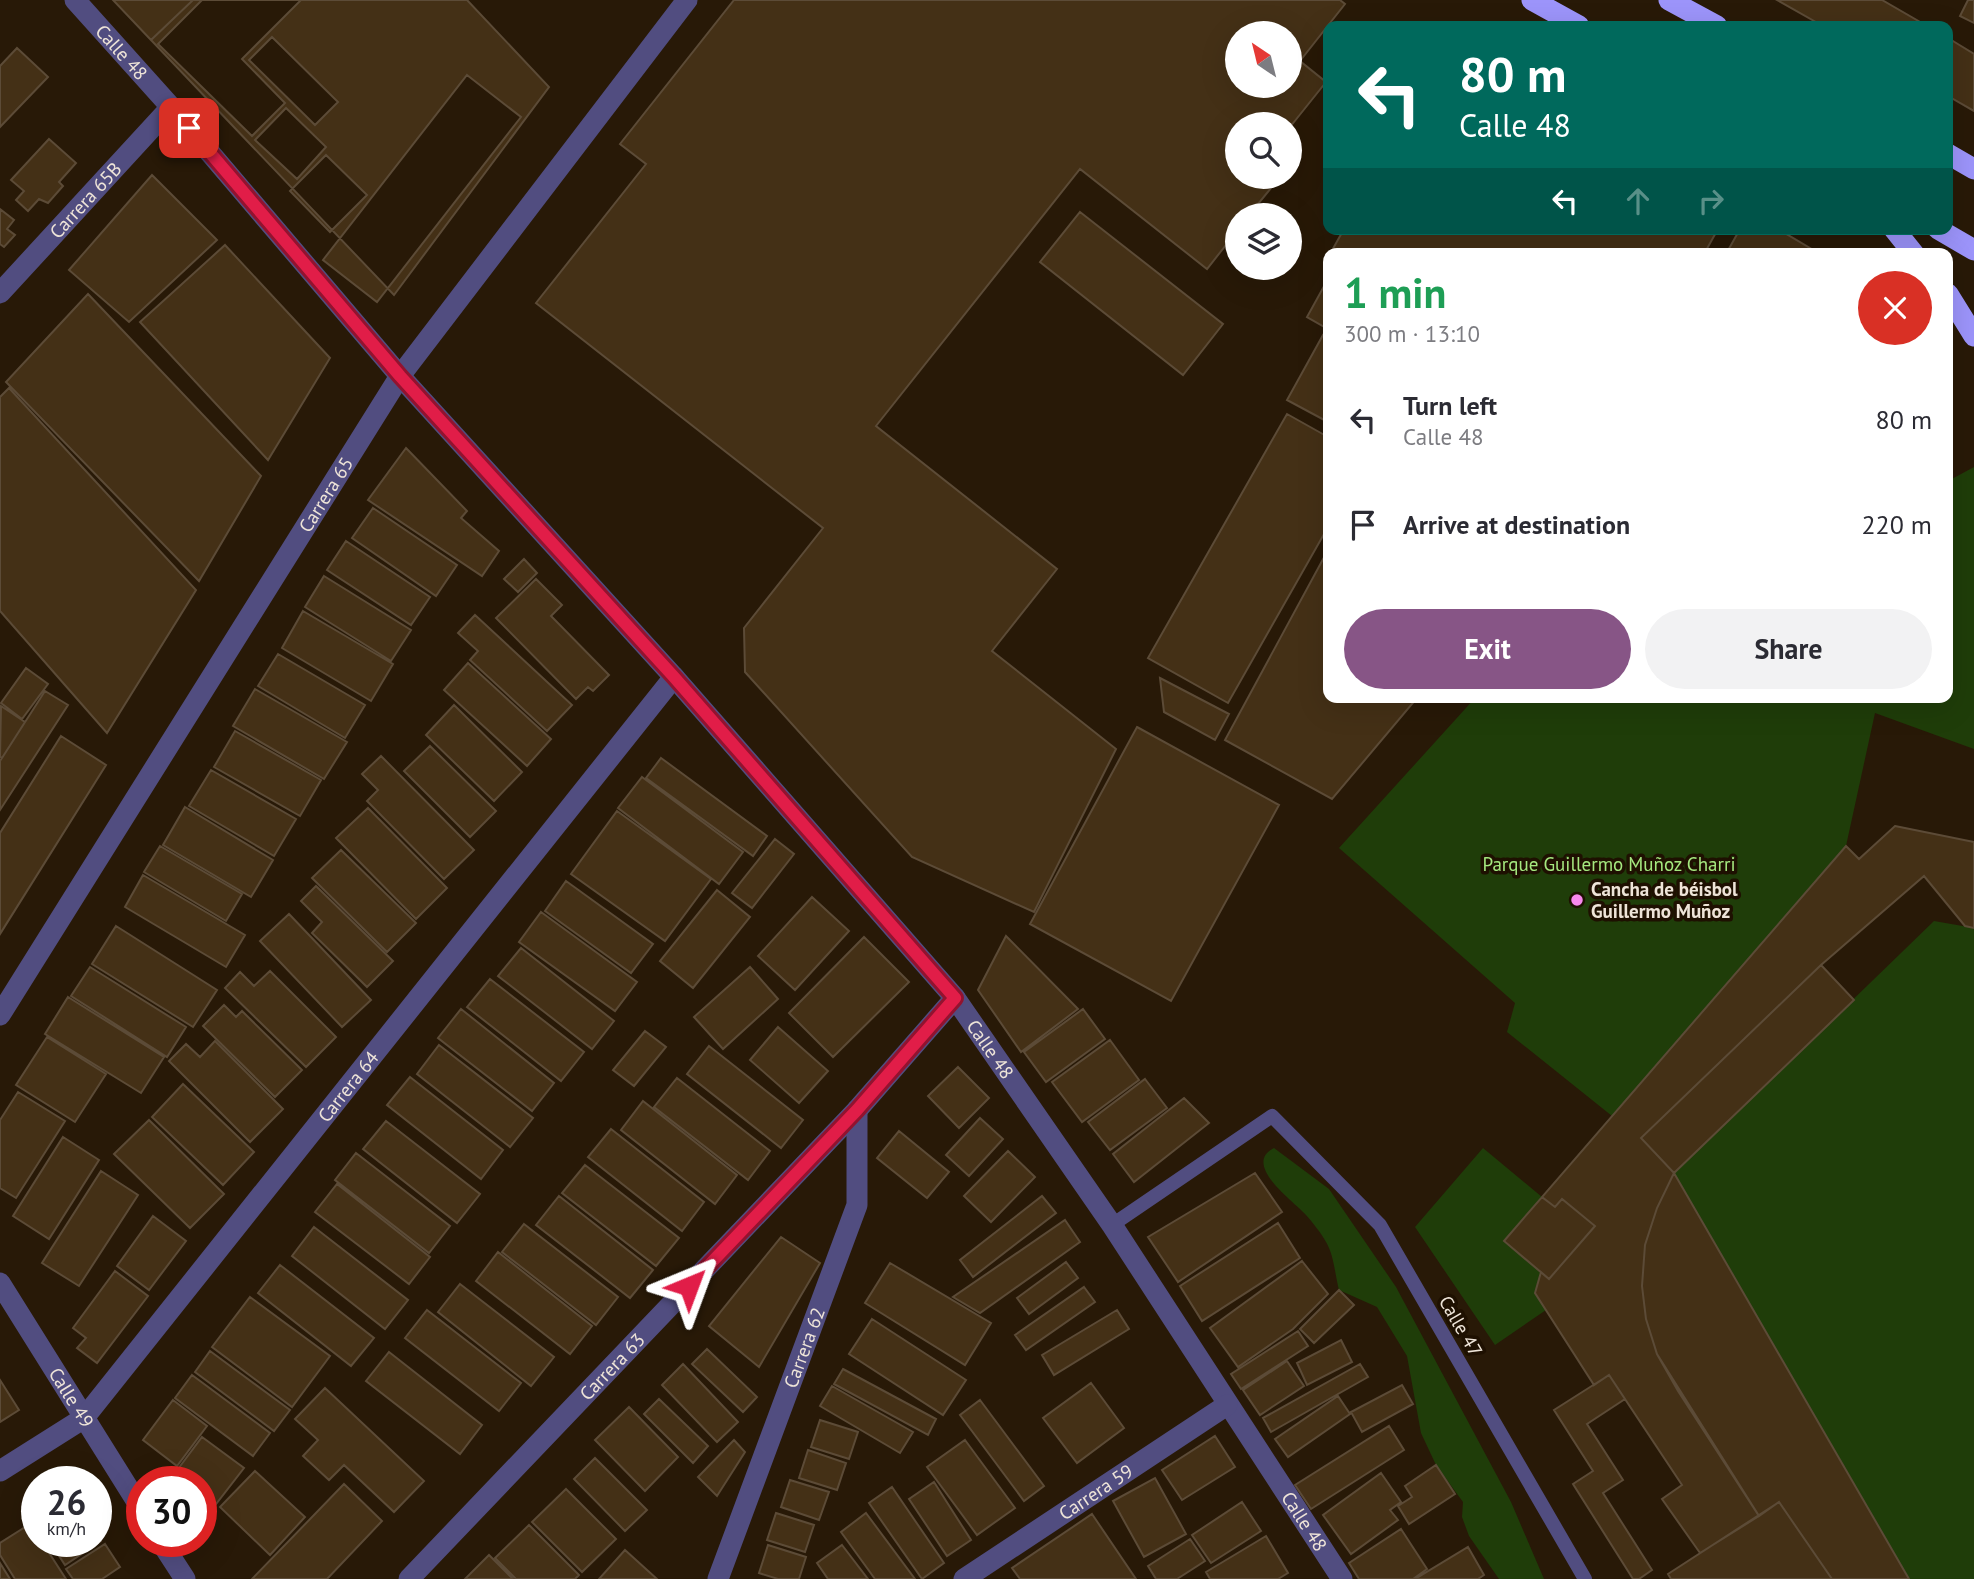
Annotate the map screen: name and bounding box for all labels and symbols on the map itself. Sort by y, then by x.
street label: Calle 48 [91,19,153,85]
north arrow [1225,21,1302,98]
pin [159,98,219,158]
street label: Carrera 65B [44,157,126,243]
street label: Carrera 65 [293,452,358,537]
park label: Parque Guillermo Muñoz Charri [1482,852,1736,876]
place label: Cancha de béisbol Guillermo Muñoz [1591,877,1738,923]
marker: Cancha de béisbol Guillermo Muñoz [1569,892,1585,908]
street label: Calle 48 [962,1015,1019,1083]
street label: Carrera 64 [312,1046,384,1127]
position arrow [652,1249,726,1323]
street label: Calle 47 [1434,1291,1488,1361]
street label: Carrera 62 [778,1304,830,1391]
street label: Carrera 63 [574,1328,650,1405]
street label: Calle 49 [44,1363,99,1432]
street label: Carrera 59 [1054,1459,1138,1525]
speed limit sign: 30 [126,1466,217,1557]
street label: Calle 48 [1276,1487,1333,1556]

